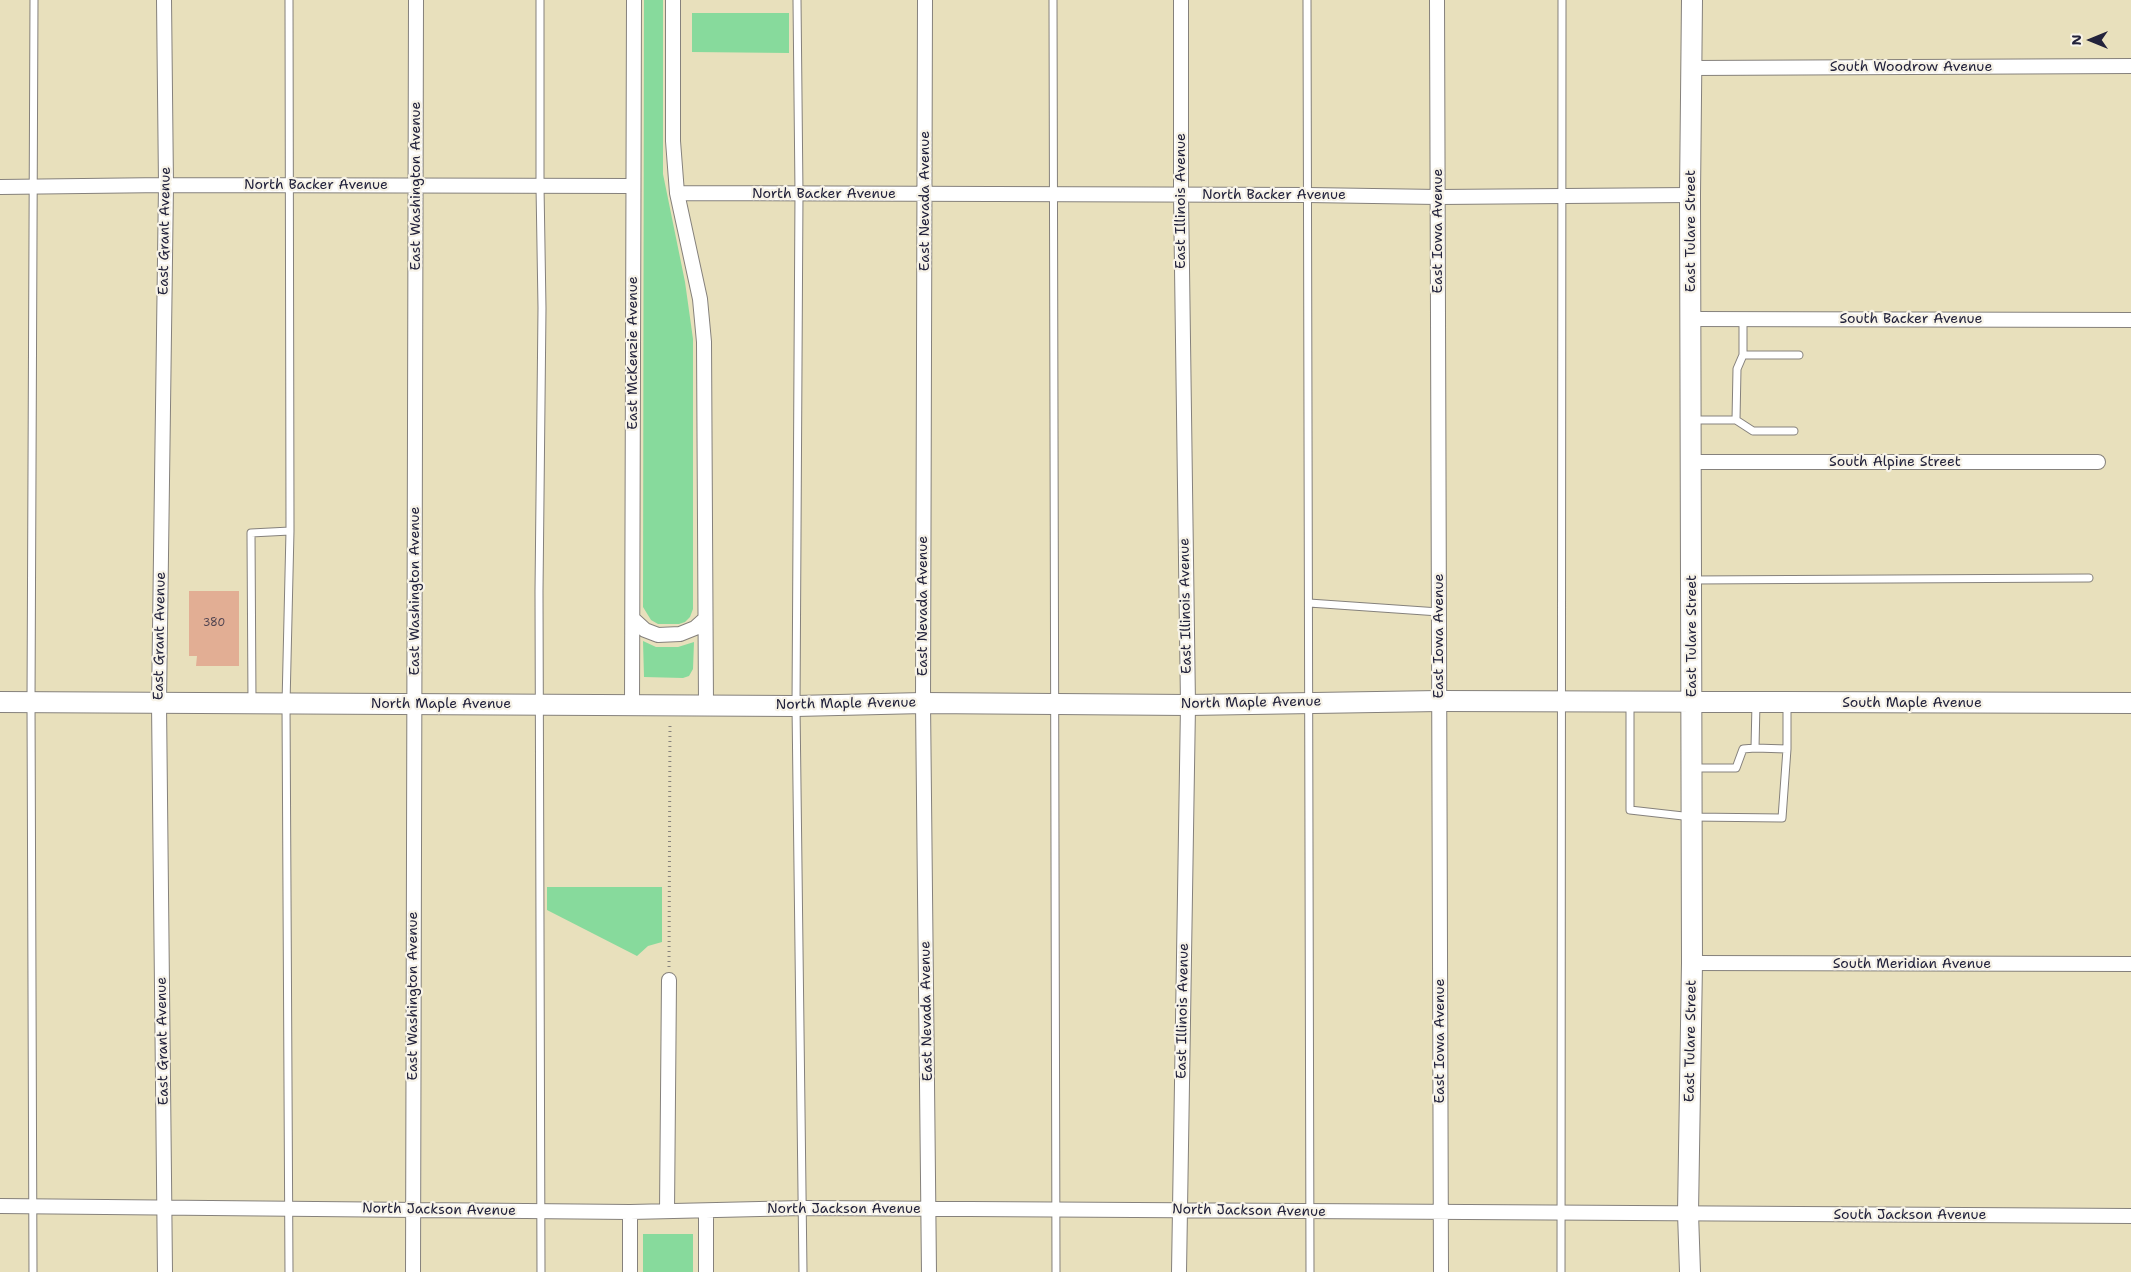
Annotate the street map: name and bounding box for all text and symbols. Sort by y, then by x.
north arrow [2066,15,2116,65]
text: N [2067,34,2085,46]
street label: South Woodrow Avenue [1830,59,1992,75]
street label: East Washington Avenue [408,101,424,271]
street label: East Nevada Avenue [917,131,933,271]
street label: East Illinois Avenue [1173,133,1189,269]
street label: East Grant Avenue [155,167,175,295]
street label: East Iowa Avenue [1430,169,1446,293]
street label: East Tulare Street [1683,170,1699,292]
street label: North Backer Avenue [244,177,388,193]
street label: North Backer Avenue [752,186,896,202]
street label: North Backer Avenue [1202,187,1346,203]
street label: East McKenzie Avenue [625,276,641,430]
street label: South Backer Avenue [1839,311,1983,327]
street label: South Alpine Street [1829,454,1961,470]
street label: East Washington Avenue [407,506,423,676]
street label: East Nevada Avenue [915,536,931,676]
street label: East Illinois Avenue [1176,538,1196,674]
street label: East Grant Avenue [150,572,170,700]
street label: East Iowa Avenue [1431,574,1447,698]
street label: East Tulare Street [1684,575,1700,697]
house number: 380 [203,616,225,630]
street label: North Maple Avenue [1181,693,1321,713]
street label: North Maple Avenue [776,694,916,714]
street label: South Maple Avenue [1842,695,1982,711]
street label: North Maple Avenue [371,696,511,712]
street label: East Washington Avenue [405,911,421,1081]
street label: East Nevada Avenue [917,941,937,1081]
street label: East Illinois Avenue [1173,943,1193,1079]
street label: South Meridian Avenue [1833,956,1991,972]
street label: East Grant Avenue [153,977,173,1105]
street label: East Iowa Avenue [1432,979,1448,1103]
street label: East Tulare Street [1682,980,1700,1102]
street label: North Jackson Avenue [362,1200,516,1220]
street label: North Jackson Avenue [767,1201,921,1217]
street label: North Jackson Avenue [1172,1201,1326,1221]
street label: South Jackson Avenue [1834,1207,1986,1223]

